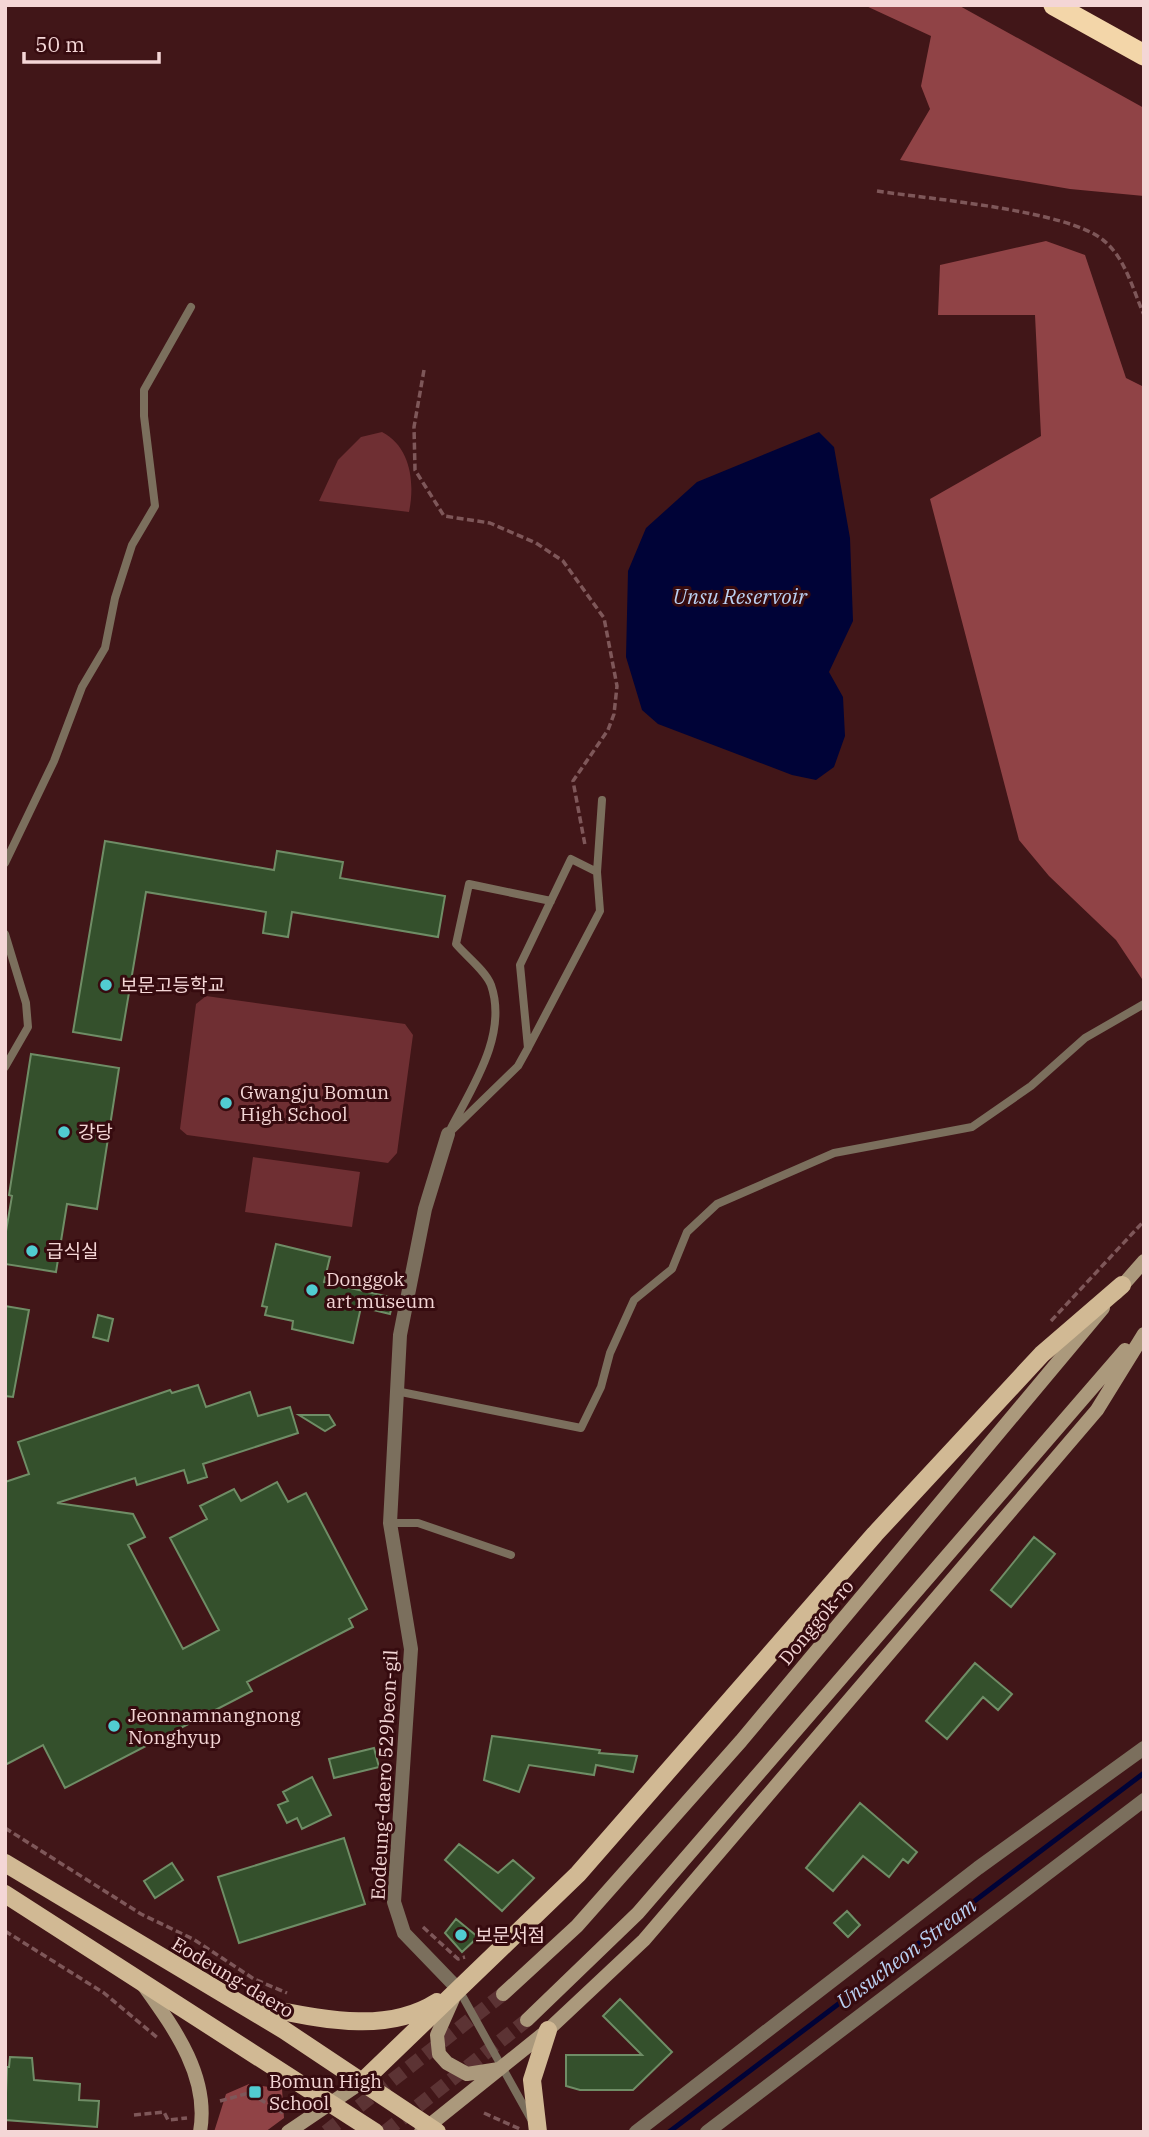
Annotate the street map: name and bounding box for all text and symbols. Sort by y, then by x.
scale bar [24,21,159,65]
text: 50 m [35,30,85,58]
water label: Unsu Reservoir [673,582,808,610]
place label: 보문고등학교 [120,973,225,997]
marker: 보문고등학교 [98,977,114,993]
place label: Gwangju Bomun High School [240,1080,389,1126]
marker: Gwangju Bomun High School [218,1095,234,1111]
place label: 강당 [78,1120,113,1144]
marker: 강당 [56,1124,72,1140]
place label: 급식실 [46,1239,98,1263]
marker: 급식실 [24,1243,40,1259]
place label: Donggok art museum [326,1267,435,1313]
marker: Donggok art museum [304,1282,320,1298]
street label: Donggok-ro [773,1574,859,1670]
street label: Eodeung-daero 529beon-gil [365,1649,403,1901]
place label: Jeonnamnangnong Nonghyup [128,1703,301,1749]
marker: Jeonnamnangnong Nonghyup [106,1718,122,1734]
water label: Unsucheon Stream [830,1891,982,2015]
place label: 보문서점 [475,1923,545,1947]
marker: 보문서점 [453,1927,469,1943]
street label: Eodeung-daero [168,1931,298,2023]
place label: Bomun High School [269,2069,382,2115]
marker: Bomun High School [247,2084,263,2100]

